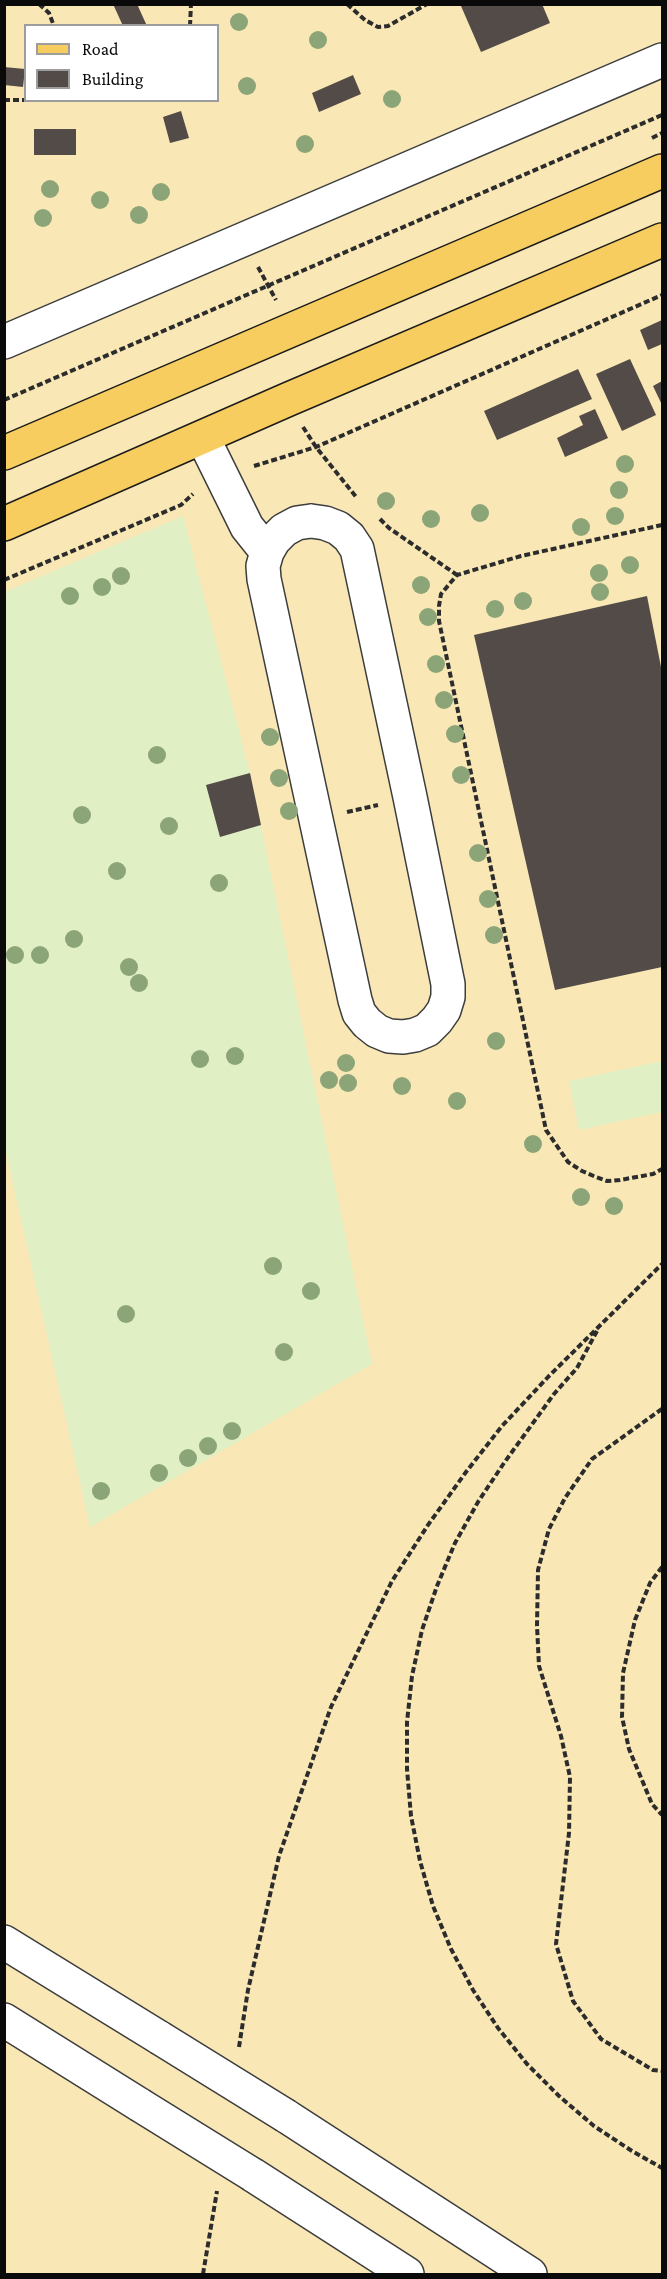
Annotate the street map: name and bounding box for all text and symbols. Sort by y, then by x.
legend [24,24,219,102]
text: Road [82,39,119,59]
text: Building [82,69,143,89]

